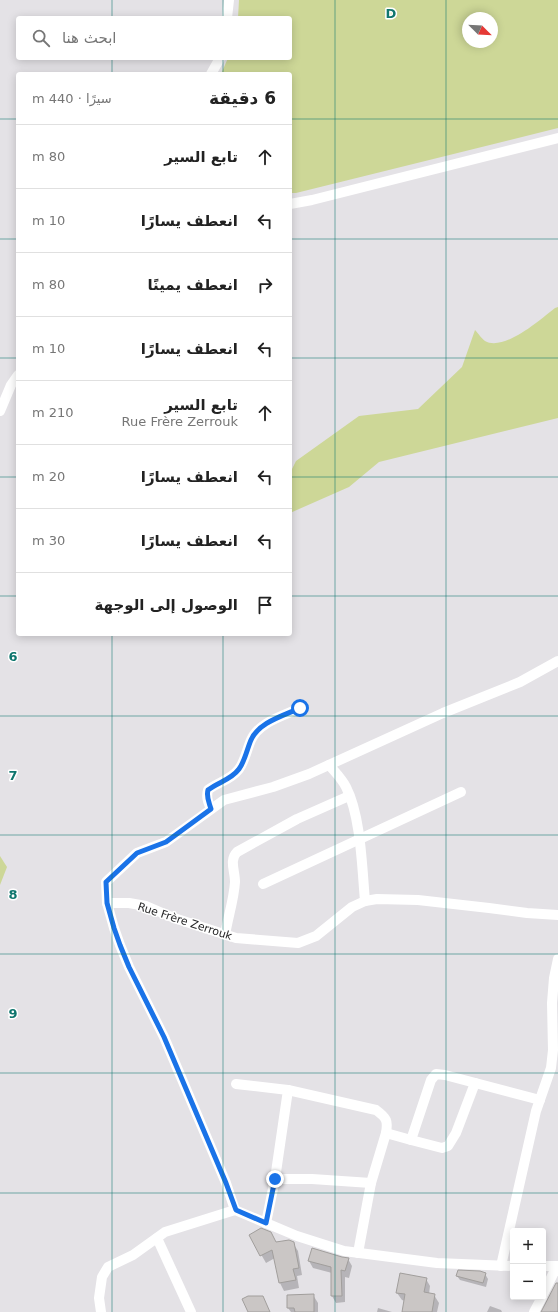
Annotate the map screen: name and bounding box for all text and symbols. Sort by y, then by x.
text: D [386,6,397,21]
north arrow [462,12,498,48]
search box [16,16,292,60]
icon: search [30,27,52,49]
text: ابحث هنا [62,29,117,47]
text: 6 دقيقة [209,88,276,108]
text: سيرًا · 440 m [32,91,112,106]
icon: ahead [254,146,276,168]
text: تابع السير [164,148,238,166]
text: 80 m [32,149,65,164]
icon: left [254,210,276,232]
text: انعطف يسارًا [141,212,238,230]
text: 10 m [32,213,65,228]
icon: right [254,274,276,296]
text: انعطف يمينًا [147,276,238,294]
text: 80 m [32,277,65,292]
icon: left [254,338,276,360]
text: انعطف يسارًا [141,340,238,358]
text: 10 m [32,341,65,356]
text: تابع السير [164,396,238,414]
icon: ahead [254,402,276,424]
text: 210 m [32,405,74,420]
text: Rue Frère Zerrouk [122,414,238,429]
icon: left [254,466,276,488]
text: انعطف يسارًا [141,468,238,486]
text: 20 m [32,469,65,484]
icon: left [254,530,276,552]
text: انعطف يسارًا [141,532,238,550]
text: 30 m [32,533,65,548]
icon: arrive [254,594,276,616]
text: الوصول إلى الوجهة [95,596,238,614]
text: 6 [8,649,18,664]
route start [291,699,309,717]
text: 7 [8,768,18,783]
text: 8 [8,887,18,902]
street label: Rue Frère Zerrouk [136,900,234,943]
text: 9 [8,1006,18,1021]
route end [266,1170,284,1188]
map controls [510,1228,546,1300]
button: + [510,1228,546,1264]
button: − [510,1264,546,1300]

